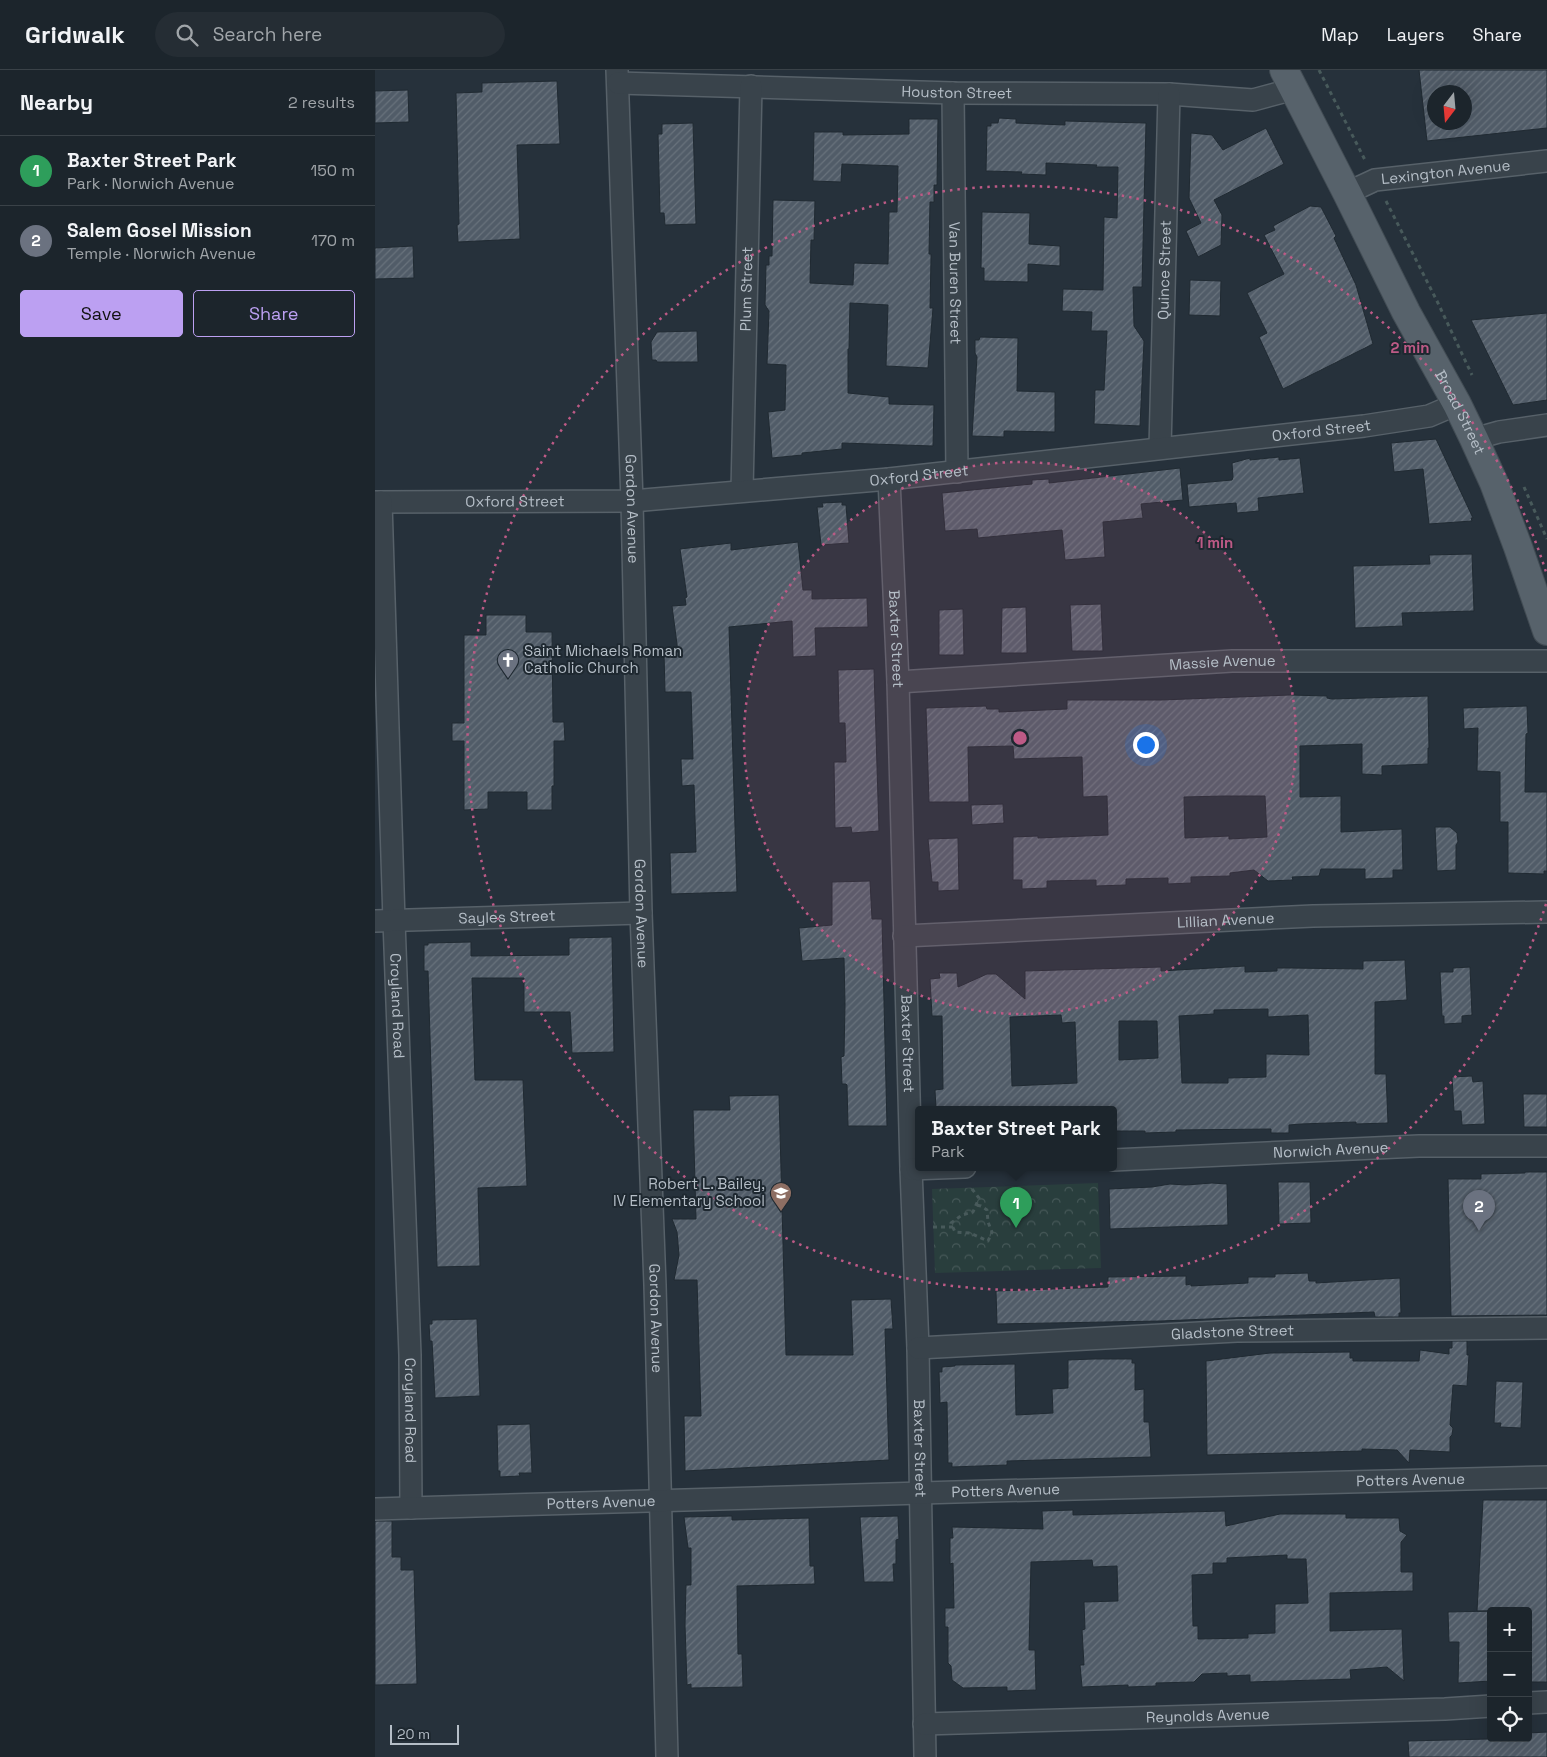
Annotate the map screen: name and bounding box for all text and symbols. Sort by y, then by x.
search box [155,12,505,57]
text: Gridwalk [25,19,125,50]
icon: search [173,21,201,49]
text: Search here [213,22,322,47]
text: Map [1321,23,1359,46]
text: Layers [1387,23,1444,46]
text: Share [1472,23,1522,46]
street label: Houston Street [901,81,1012,102]
north arrow [1427,85,1472,130]
text: Nearby [20,89,93,116]
text: 2 results [288,92,355,113]
text: Baxter Street Park [67,148,236,173]
street label: Lexington Avenue [1380,155,1511,188]
text: 1 [32,160,40,181]
text: 150 m [311,160,355,181]
text: Park · Norwich Avenue [67,173,235,194]
text: Salem Gosel Mission [67,218,252,243]
street label: Quince Street [1153,220,1175,320]
street label: Van Buren Street [945,221,966,345]
text: 2 [31,230,41,251]
text: 170 m [311,230,355,251]
text: Temple · Norwich Avenue [67,243,256,264]
street label: Plum Street [736,246,756,332]
button: Save [20,290,183,337]
button: Share [193,290,355,337]
text: 2 min [1391,338,1429,357]
street label: Broad Street [1431,366,1490,457]
street label: Oxford Street [1271,415,1372,445]
street label: Gordon Avenue [621,454,643,564]
street label: Oxford Street [869,460,969,490]
street label: Oxford Street [465,491,565,511]
text: 1 min [1197,533,1233,552]
street label: Baxter Street [885,589,908,688]
place label: Saint Michaels Roman Catholic Church [524,641,682,677]
church icon: Saint Michaels Roman Catholic Church [496,648,520,679]
street label: Massie Avenue [1169,651,1276,674]
centre of rings [1011,729,1029,747]
your location [1133,732,1159,758]
street label: Gordon Avenue [631,859,653,969]
street label: Sayles Street [458,906,556,927]
street label: Lillian Avenue [1176,908,1275,932]
street label: Croyland Road [386,953,409,1059]
street label: Baxter Street [897,994,919,1093]
popup [915,1106,1117,1171]
text: Baxter Street Park [931,1116,1101,1141]
street label: Norwich Avenue [1273,1137,1389,1162]
text: Park [931,1141,965,1162]
place label: Robert L. Bailey, IV Elementary School [613,1174,765,1210]
school or university icon: Robert L. Bailey, IV Elementary School [769,1181,793,1212]
pin: 1 [1000,1187,1032,1228]
pin: 2 [1463,1190,1495,1231]
street label: Gordon Avenue [645,1263,667,1373]
street label: Gladstone Street [1171,1320,1294,1344]
street label: Croyland Road [401,1358,421,1463]
street label: Baxter Street [910,1399,931,1498]
street label: Potters Avenue [1356,1469,1465,1490]
street label: Potters Avenue [951,1479,1060,1501]
street label: Potters Avenue [546,1491,656,1513]
map controls [1487,1607,1532,1742]
button: + [1487,1607,1532,1652]
button: − [1487,1652,1532,1697]
button: locate [1487,1697,1532,1742]
street label: Reynolds Avenue [1146,1704,1270,1727]
scale bar [390,1722,459,1745]
text: 20 m [397,1725,430,1743]

